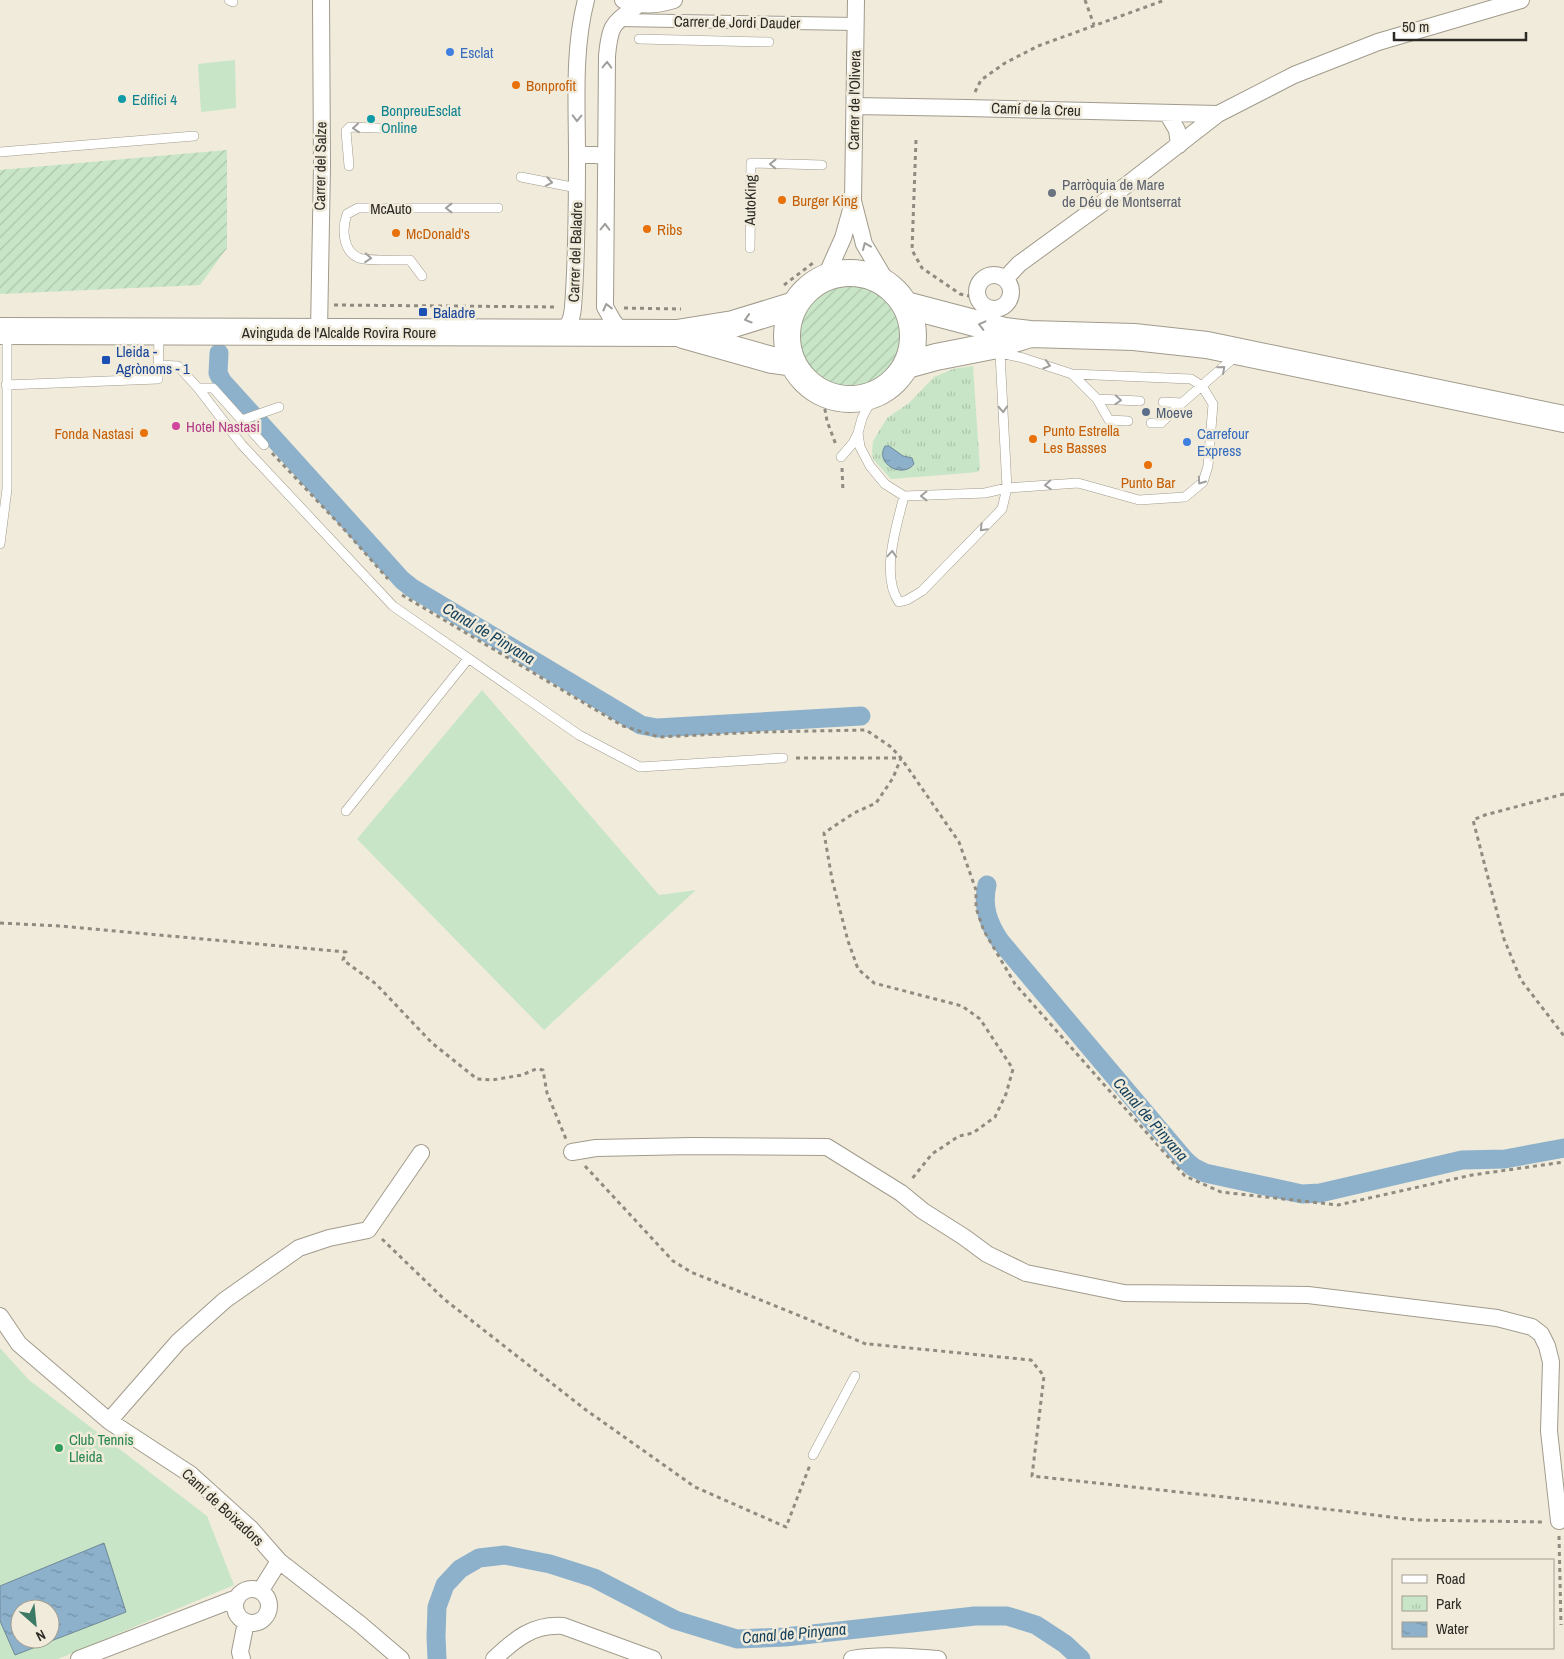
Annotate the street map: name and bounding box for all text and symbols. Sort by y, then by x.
street label: Carrer de Jordi Dauder [674,10,800,34]
scale bar [1394,10,1526,42]
text: 50 m [1402,16,1429,37]
place label: Esclat [460,42,494,63]
marker: Esclat [444,46,456,58]
street label: Carrer de l'Olivera [843,50,865,150]
one-way arrow [602,60,612,68]
place label: Bonprofit [526,75,577,96]
marker: Bonprofit [510,79,522,91]
place label: Edifici 4 [132,89,177,110]
marker: Edifici 4 [116,93,128,105]
street label: Camí de la Creu [991,97,1081,121]
place label: BonpreuEsclat Online [381,100,462,138]
marker: BonpreuEsclat Online [365,113,377,125]
one-way arrow [572,114,582,122]
street label: Carrer del Salze [309,121,331,211]
one-way arrow [352,122,360,133]
one-way arrow [769,159,777,169]
street label: AutoKing [739,174,761,226]
place label: Parròquia de Mare de Déu de Montserrat [1062,174,1182,212]
one-way arrow [545,176,554,187]
marker: Parròquia de Mare de Déu de Montserrat [1046,187,1058,199]
place label: Burger King [792,190,858,211]
marker: Burger King [776,194,788,206]
street label: McAuto [370,198,412,219]
street label: Carrer del Baladre [563,201,587,303]
one-way arrow [445,203,452,213]
place label: Ribs [657,219,682,240]
place label: McDonald's [406,223,470,244]
one-way arrow [600,223,610,230]
marker: Ribs [641,223,653,235]
marker: McDonald's [390,227,402,239]
one-way arrow [861,242,872,251]
one-way arrow [364,253,372,264]
place label: Baladre [433,302,476,323]
one-way arrow [602,303,613,311]
marker: Baladre [417,306,429,318]
one-way arrow [745,314,753,324]
one-way arrow [977,320,986,331]
street label: Avinguda de l'Alcalde Rovira Roure [241,322,436,343]
place label: Lleida - Agrònoms - 1 [115,341,190,379]
marker: Lleida - Agrònoms - 1 [100,354,112,366]
one-way arrow [1042,360,1051,370]
one-way arrow [1216,365,1225,374]
one-way arrow [1115,395,1123,406]
place label: Moeve [1156,402,1193,423]
one-way arrow [997,405,1008,413]
marker: Moeve [1140,406,1152,418]
place label: Hotel Nastasi [186,416,260,437]
marker: Hotel Nastasi [170,420,182,432]
place label: Punto Estrella Les Basses [1043,420,1120,458]
place label: Fonda Nastasi [55,423,134,444]
place label: Carrefour Express [1197,423,1249,461]
marker: Fonda Nastasi [138,427,150,439]
marker: Punto Estrella Les Basses [1027,433,1039,445]
marker: Carrefour Express [1181,436,1193,448]
marker: Punto Bar [1142,459,1154,471]
place label: Punto Bar [1121,472,1175,493]
one-way arrow [1198,475,1207,485]
one-way arrow [1044,480,1052,491]
one-way arrow [920,491,928,501]
one-way arrow [980,523,989,532]
one-way arrow [886,550,897,558]
water label: Canal de Pinyana [439,597,539,669]
water label: Canal de Pinyana [1108,1072,1194,1166]
place label: Club Tennis Lleida [69,1429,134,1467]
marker: Club Tennis Lleida [53,1442,65,1454]
street label: Camí de Boixadors [177,1463,269,1551]
legend [1392,1559,1554,1649]
text: Road [1436,1568,1465,1589]
text: Park [1436,1593,1462,1614]
north arrow [10,1599,60,1649]
water label: Canal de Pinyana [741,1617,847,1649]
text: Water [1436,1618,1468,1639]
text: N [33,1626,49,1645]

